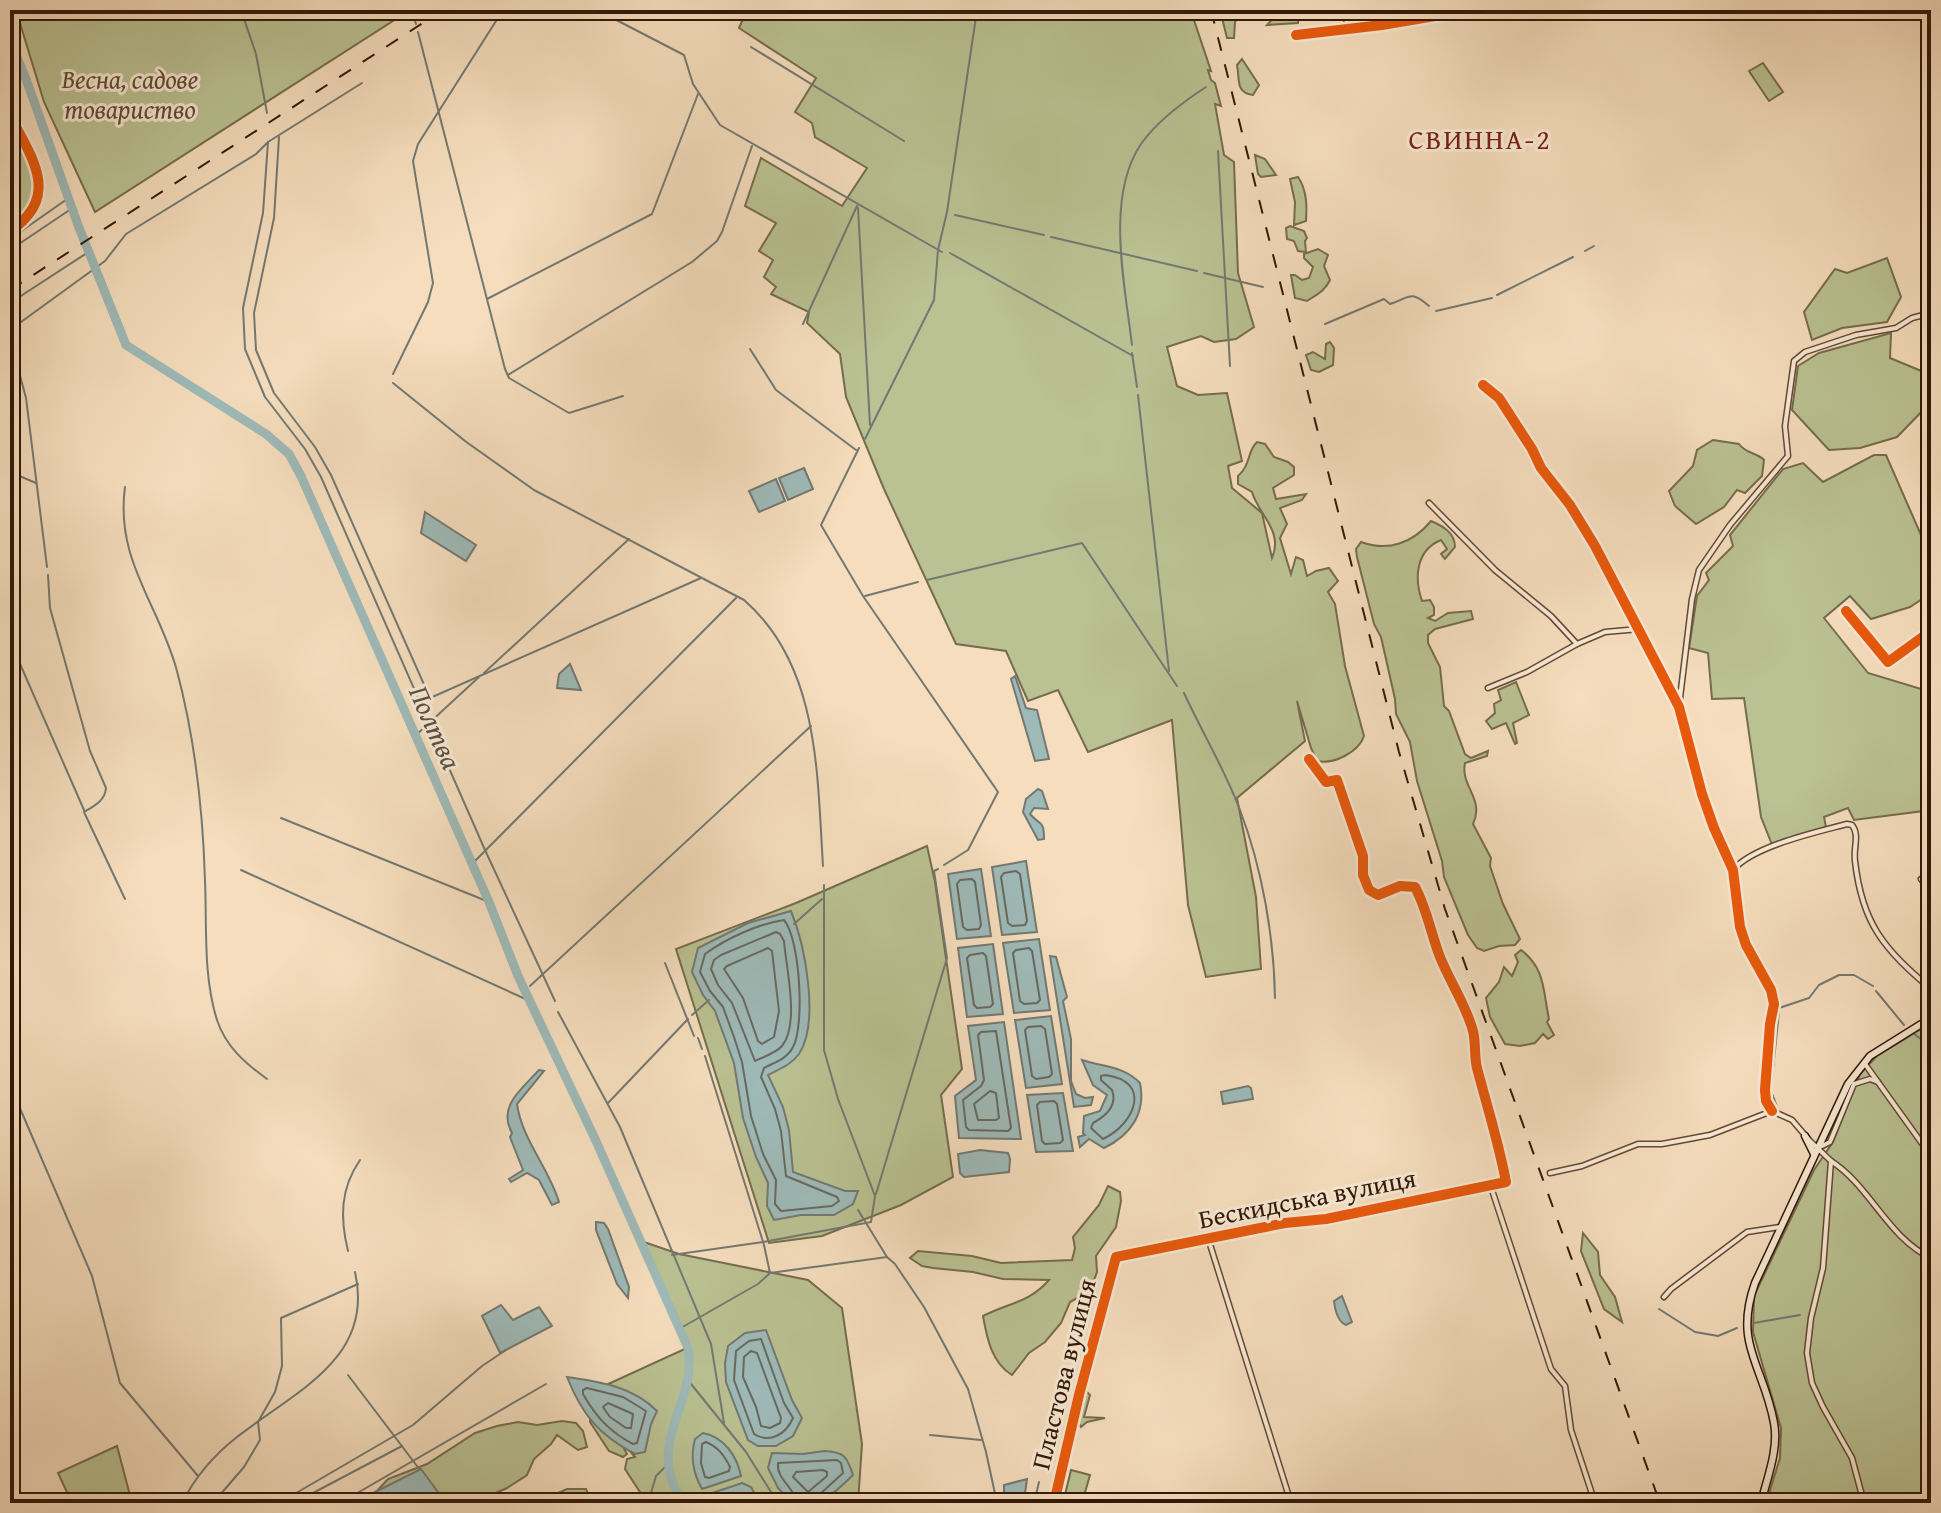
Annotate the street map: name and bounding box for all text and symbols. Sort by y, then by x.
park label: Весна, садове товариство [61,59,198,128]
district label: СВИННА-2 [1408,118,1552,159]
water label: Полтва [399,678,473,776]
street label: Бескидська вулиця [1195,1158,1419,1238]
street label: Пластова вулиця [1020,1275,1106,1473]

